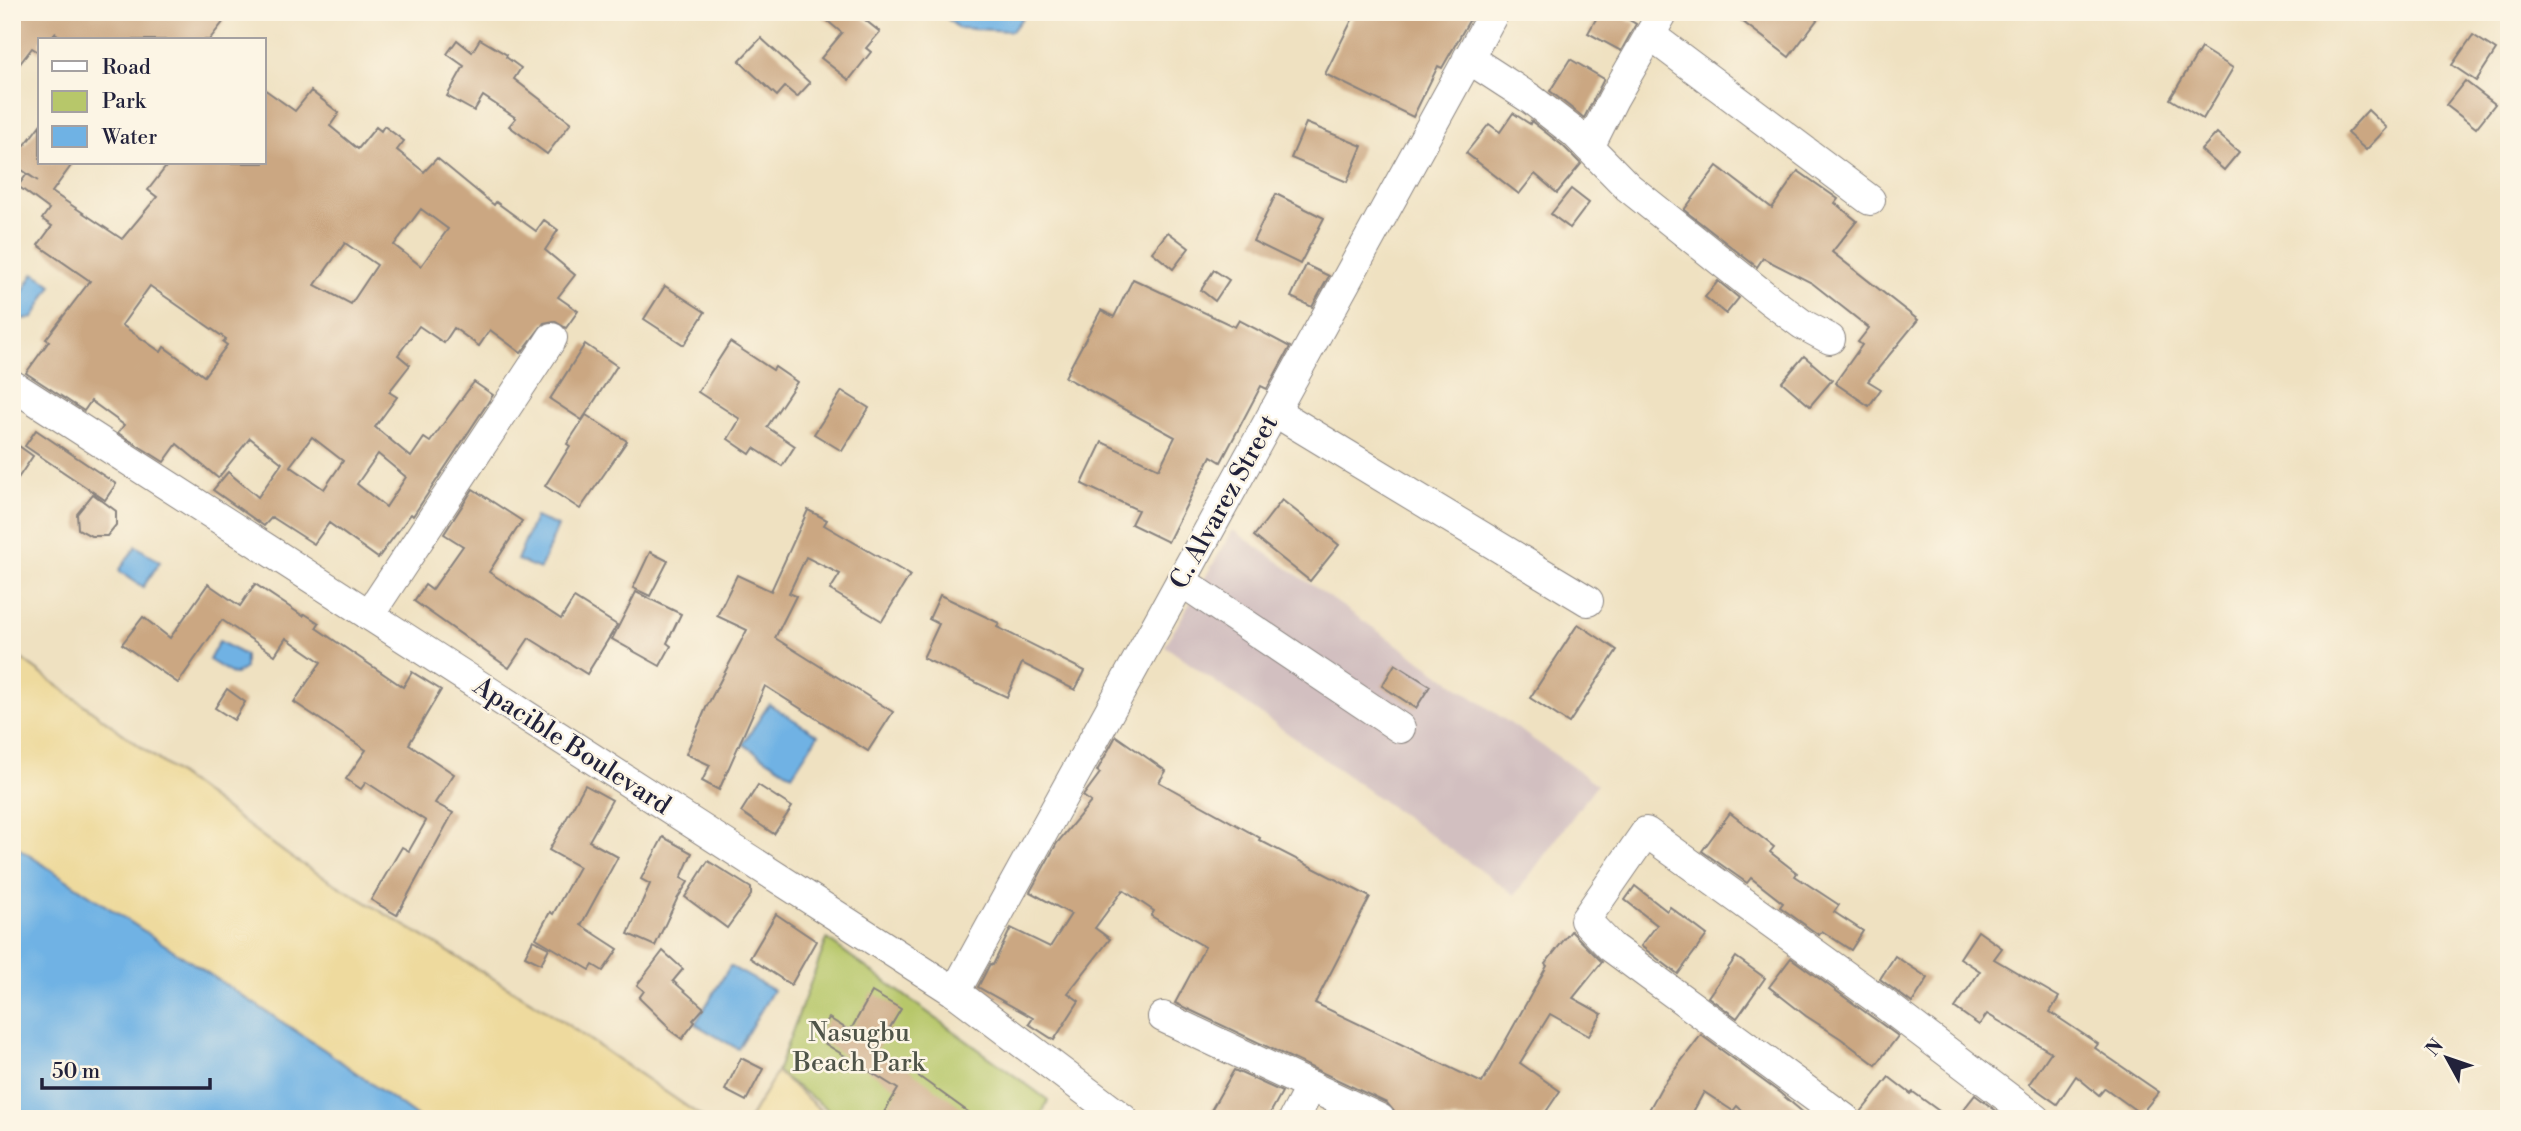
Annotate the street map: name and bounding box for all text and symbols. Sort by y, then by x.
legend [38,38,266,164]
text: Road [102,55,151,81]
text: Park [102,89,147,115]
text: Water [101,125,157,151]
street label: C. Alvarez Street [1163,409,1285,595]
street label: Apacible Boulevard [466,670,677,822]
park label: Nasugbu Beach Park [792,1017,927,1079]
north arrow [2412,1023,2482,1092]
text: N [2421,1034,2449,1061]
scale bar [42,1047,210,1091]
text: 50 m [52,1059,100,1085]

